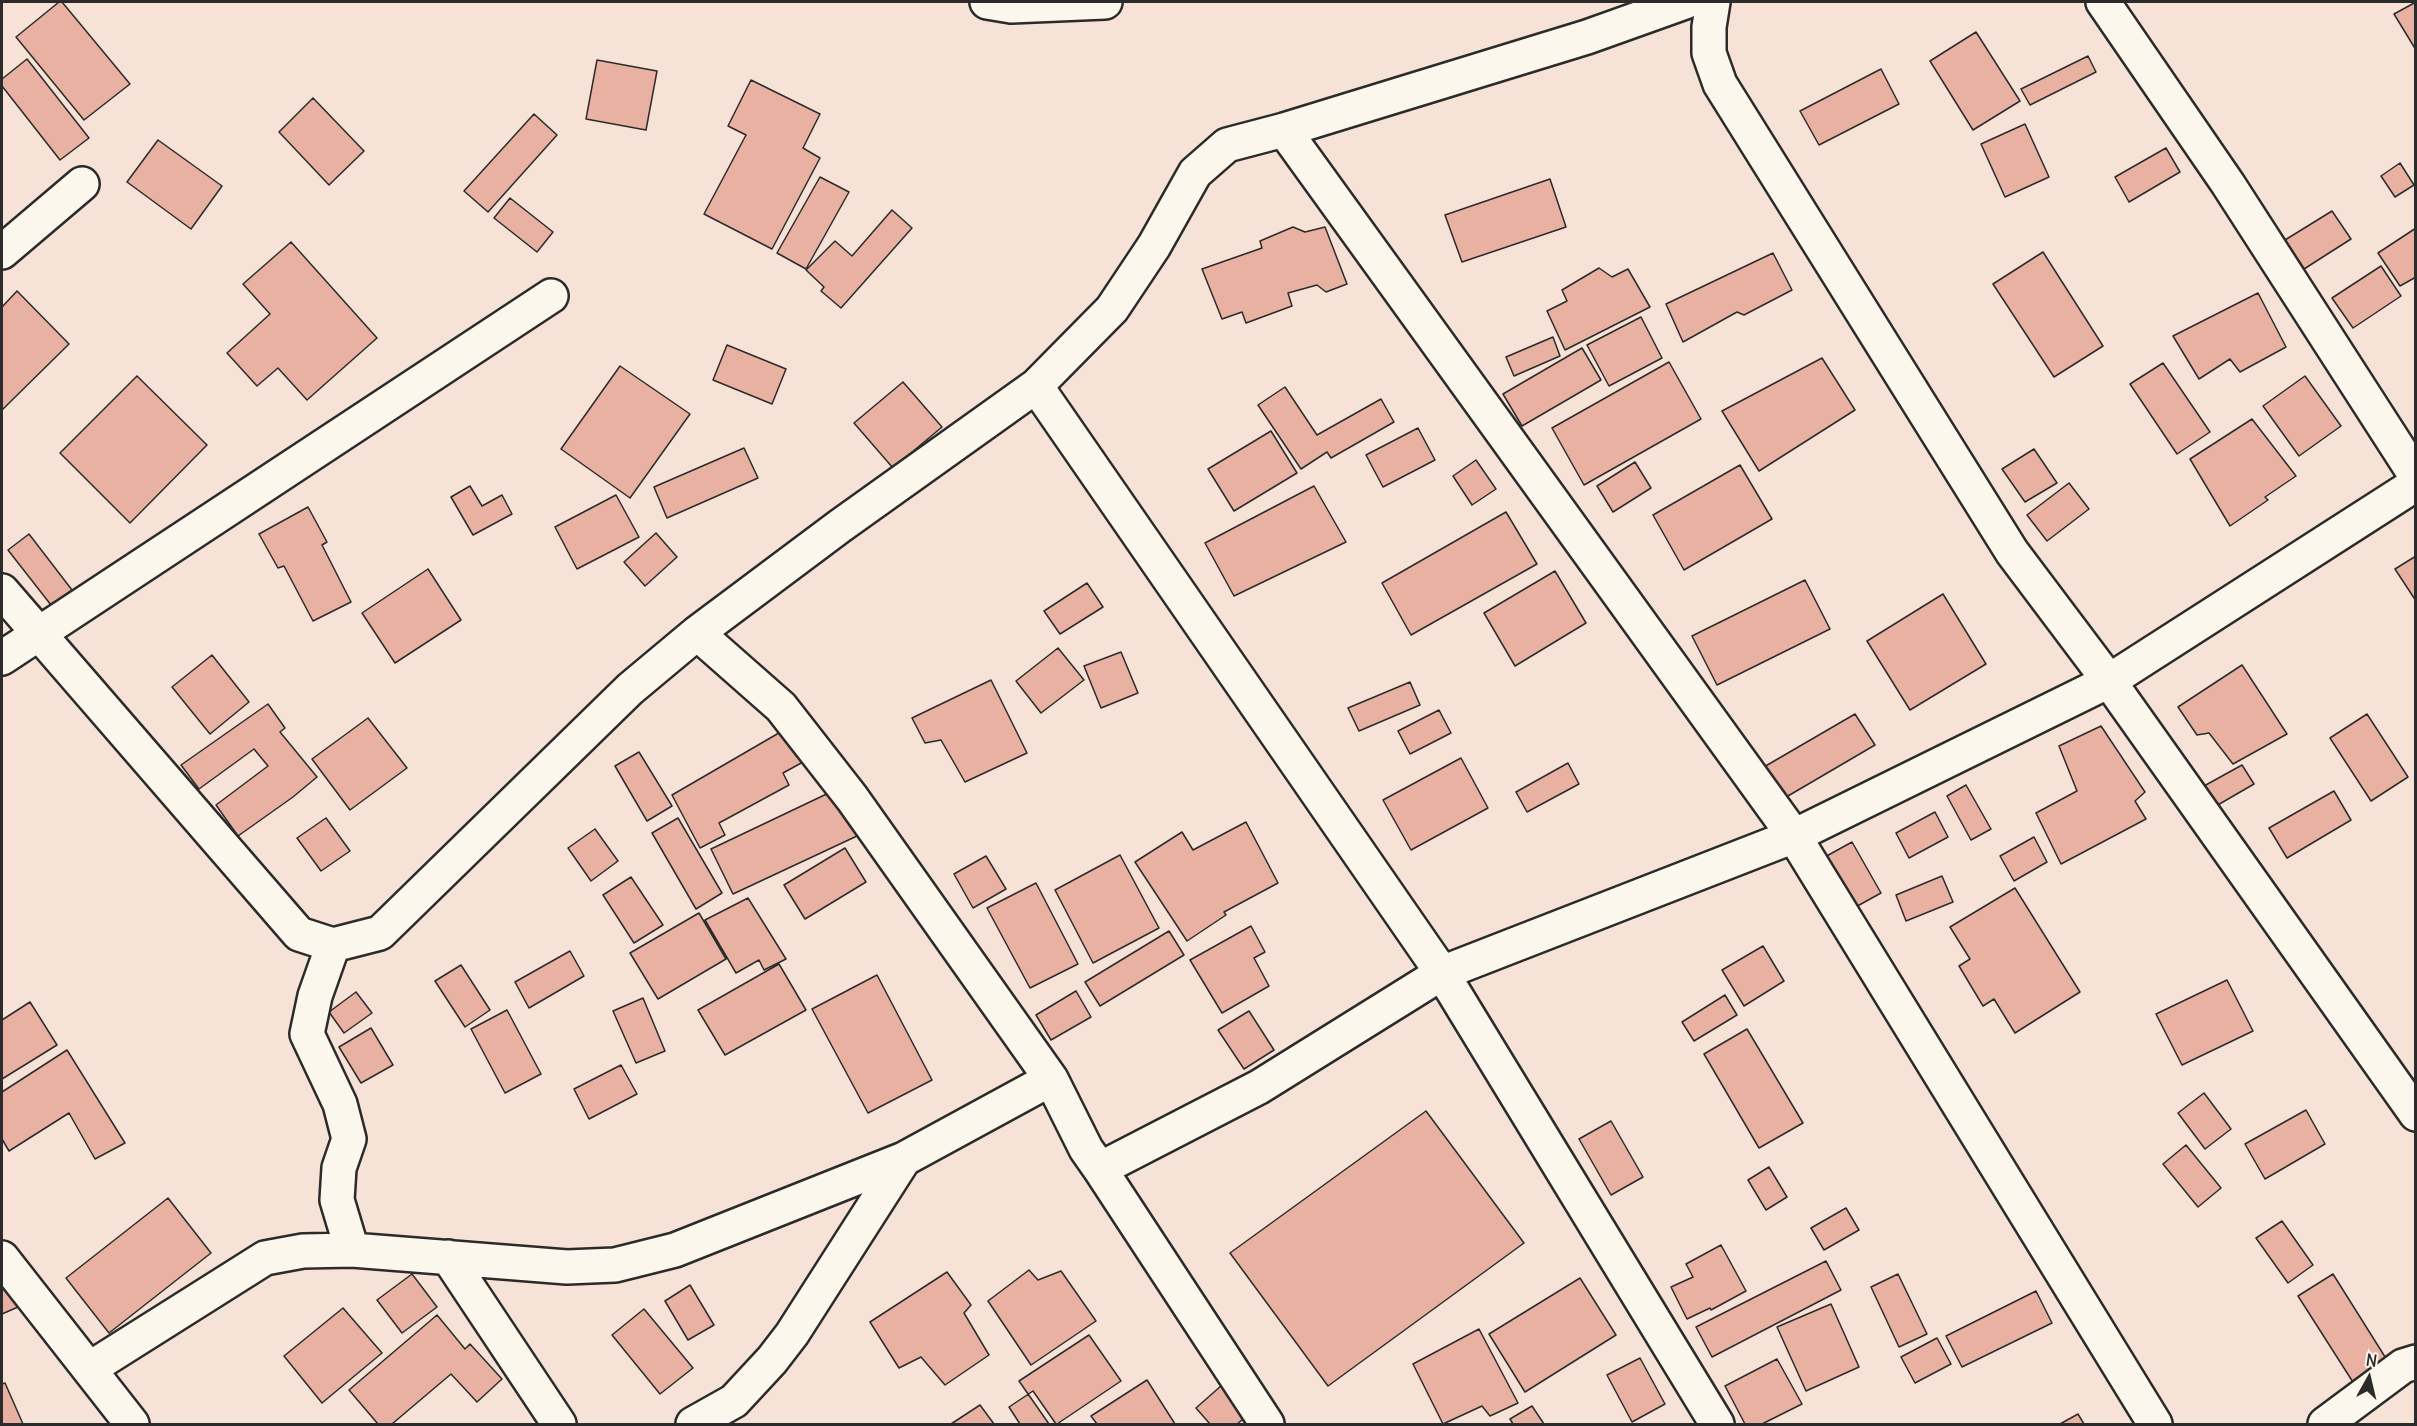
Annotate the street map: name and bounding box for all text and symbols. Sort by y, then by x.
north arrow [2339,1348,2399,1408]
text: N [2365,1350,2378,1371]

